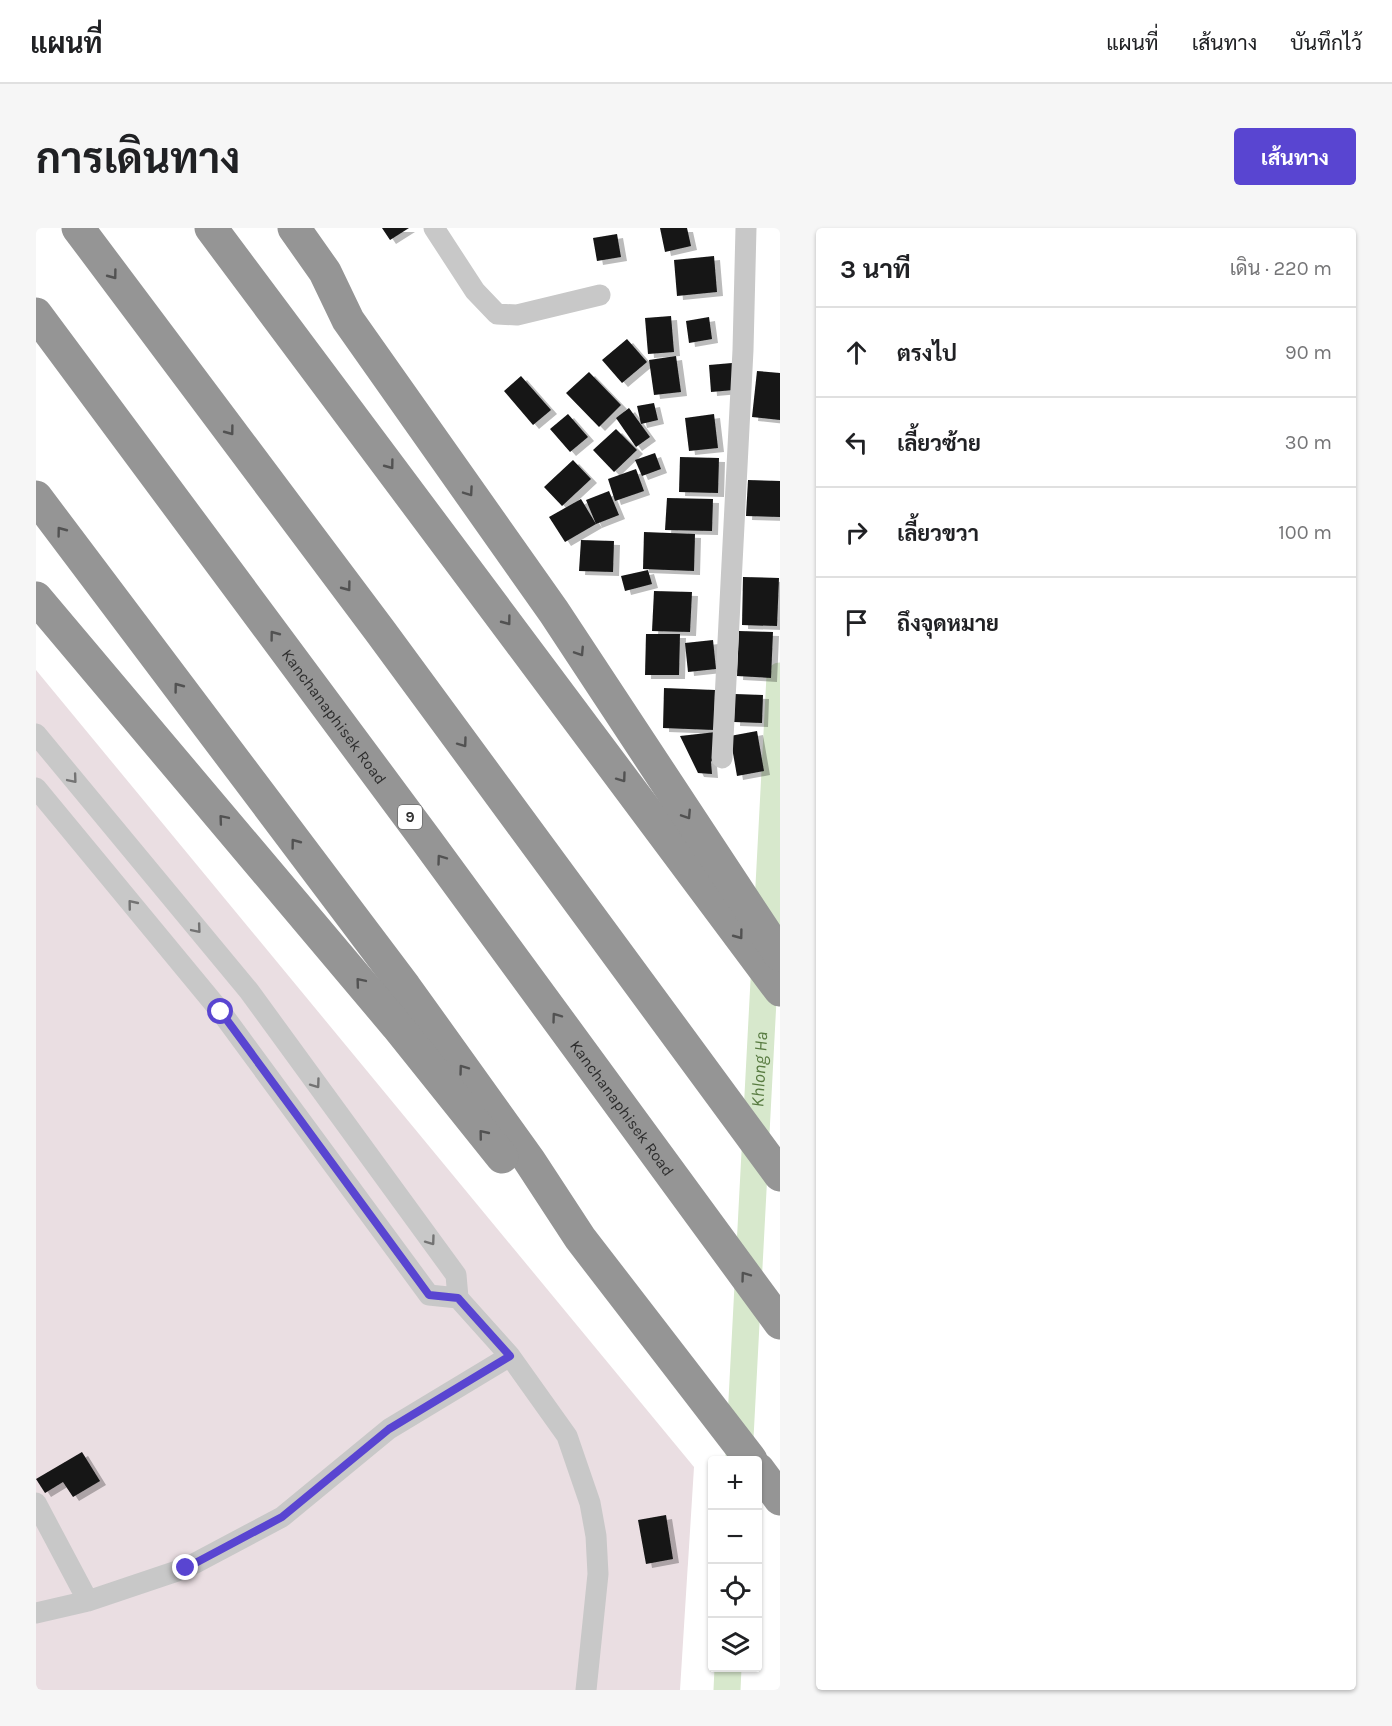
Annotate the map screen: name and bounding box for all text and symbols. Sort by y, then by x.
text: แผนที่ [30,27,103,60]
text: แผนที่ [1106,31,1159,55]
text: เส้นทาง [1192,31,1257,55]
text: บันทึกไว้ [1290,31,1362,55]
button: เส้นทาง [1234,128,1356,185]
text: การเดินทาง [36,134,240,184]
text: 3 นาที [840,254,911,285]
text: เดิน · 220 m [1230,257,1332,280]
one-way arrow [105,268,116,279]
icon: ahead [840,336,873,369]
text: ตรงไป [897,341,957,367]
text: 90 m [1285,341,1332,364]
one-way arrow [222,424,233,435]
icon: left [840,426,873,459]
text: เลี้ยวซ้าย [897,431,981,457]
text: 30 m [1285,431,1332,454]
one-way arrow [382,459,393,470]
one-way arrow [461,486,472,497]
icon: right [840,516,873,549]
text: เลี้ยวขวา [897,521,979,547]
text: 100 m [1278,521,1332,544]
one-way arrow [58,527,69,538]
one-way arrow [339,580,350,591]
icon: arrive [840,606,873,639]
text: ถึงจุดหมาย [897,611,999,637]
one-way arrow [500,614,511,625]
one-way arrow [271,631,282,642]
street label: Kanchanaphisek Road [278,645,391,788]
one-way arrow [573,645,584,656]
one-way arrow [175,683,186,694]
one-way arrow [455,737,466,748]
one-way arrow [66,772,77,783]
one-way arrow [615,772,626,783]
road number: 9 [398,805,422,829]
one-way arrow [680,808,691,819]
one-way arrow [220,815,231,826]
one-way arrow [292,839,303,850]
one-way arrow [437,855,448,866]
one-way arrow [128,900,139,911]
one-way arrow [190,922,201,933]
one-way arrow [731,928,742,939]
one-way arrow [357,978,368,989]
route start [207,998,233,1024]
one-way arrow [552,1012,563,1023]
water label: Khlong Ha [746,1031,772,1108]
street label: Kanchanaphisek Road [566,1036,678,1179]
one-way arrow [460,1064,471,1075]
one-way arrow [309,1077,320,1088]
one-way arrow [479,1130,490,1141]
one-way arrow [424,1234,435,1245]
one-way arrow [742,1271,753,1282]
map controls [708,1456,762,1672]
button: + [708,1456,762,1510]
button: − [708,1510,762,1564]
route end [172,1554,198,1580]
button: locate [708,1564,762,1618]
button: layers [708,1618,762,1672]

